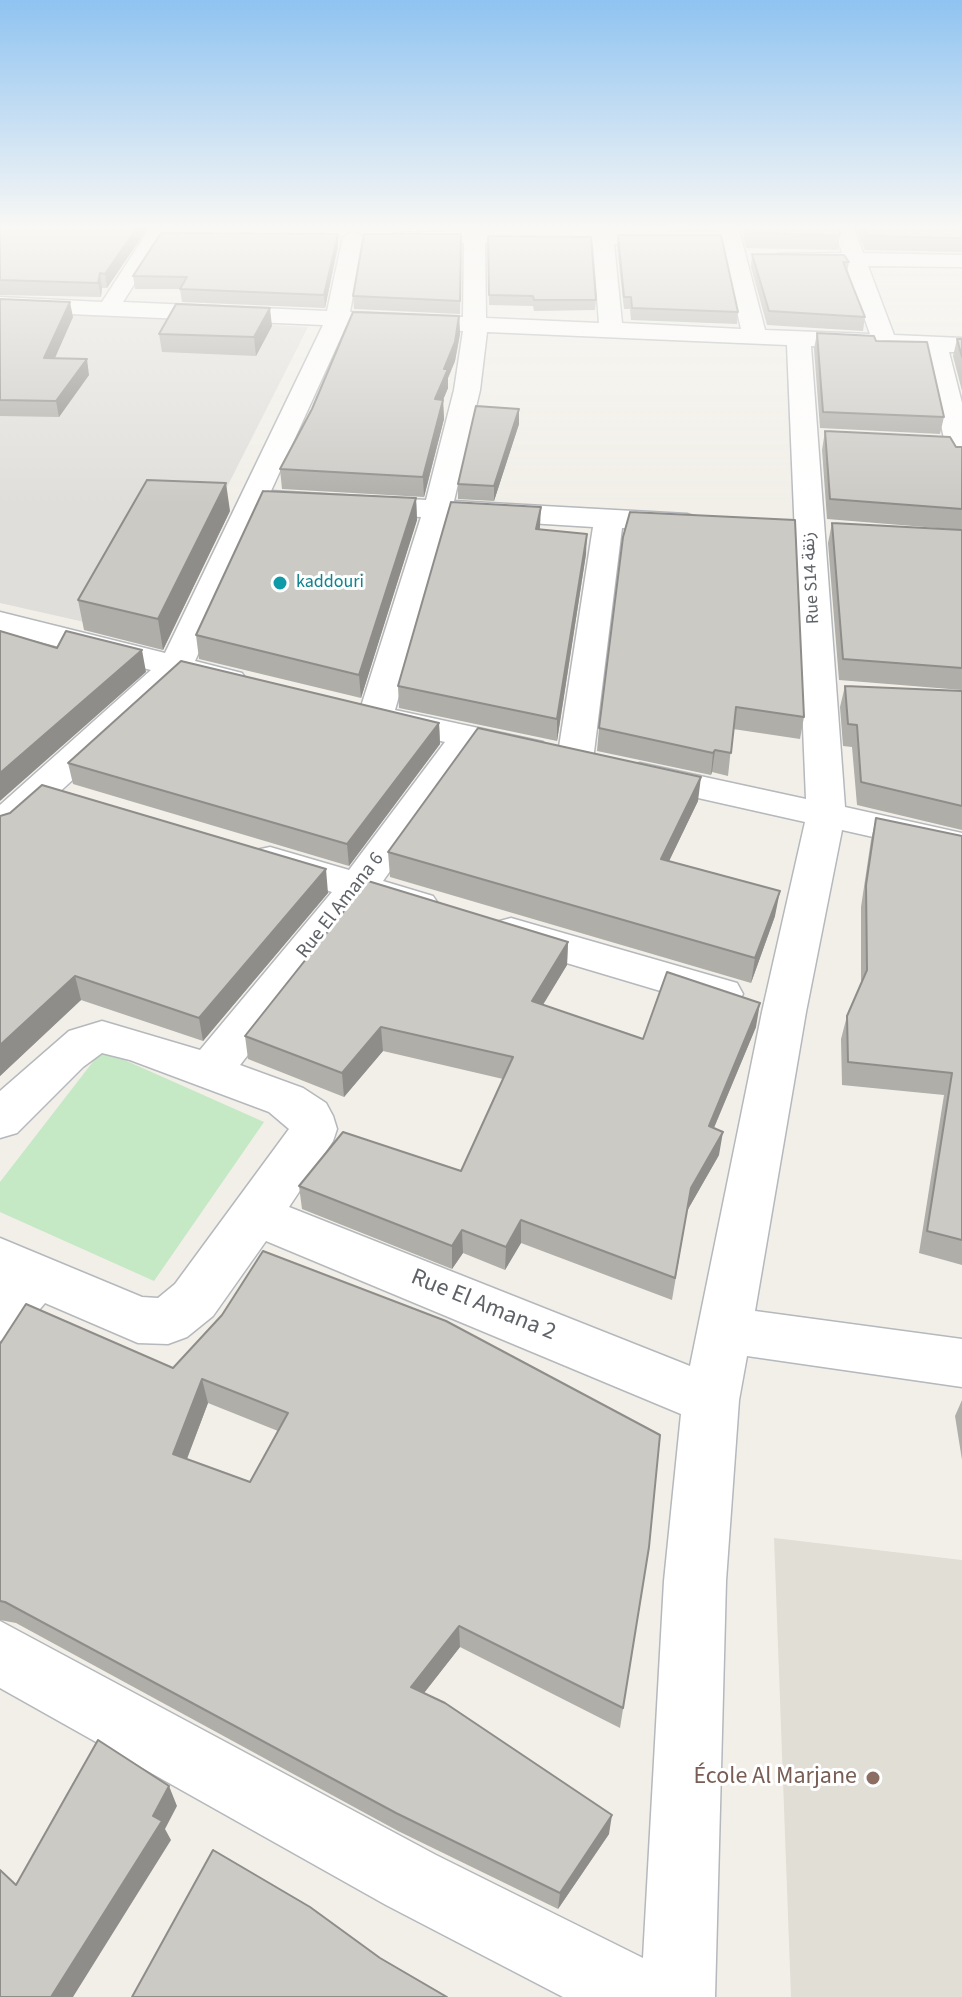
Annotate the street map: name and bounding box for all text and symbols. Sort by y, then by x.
street label: Rue S14 زنقة [799,531,825,625]
place label: kaddouri [296,572,364,594]
marker: kaddouri [271,574,289,592]
street label: Rue El Amana 6 [292,848,390,964]
street label: Rue El Amana 2 [406,1264,560,1348]
place label: École Al Marjane [693,1764,857,1792]
marker: École Al Marjane [864,1769,882,1787]

